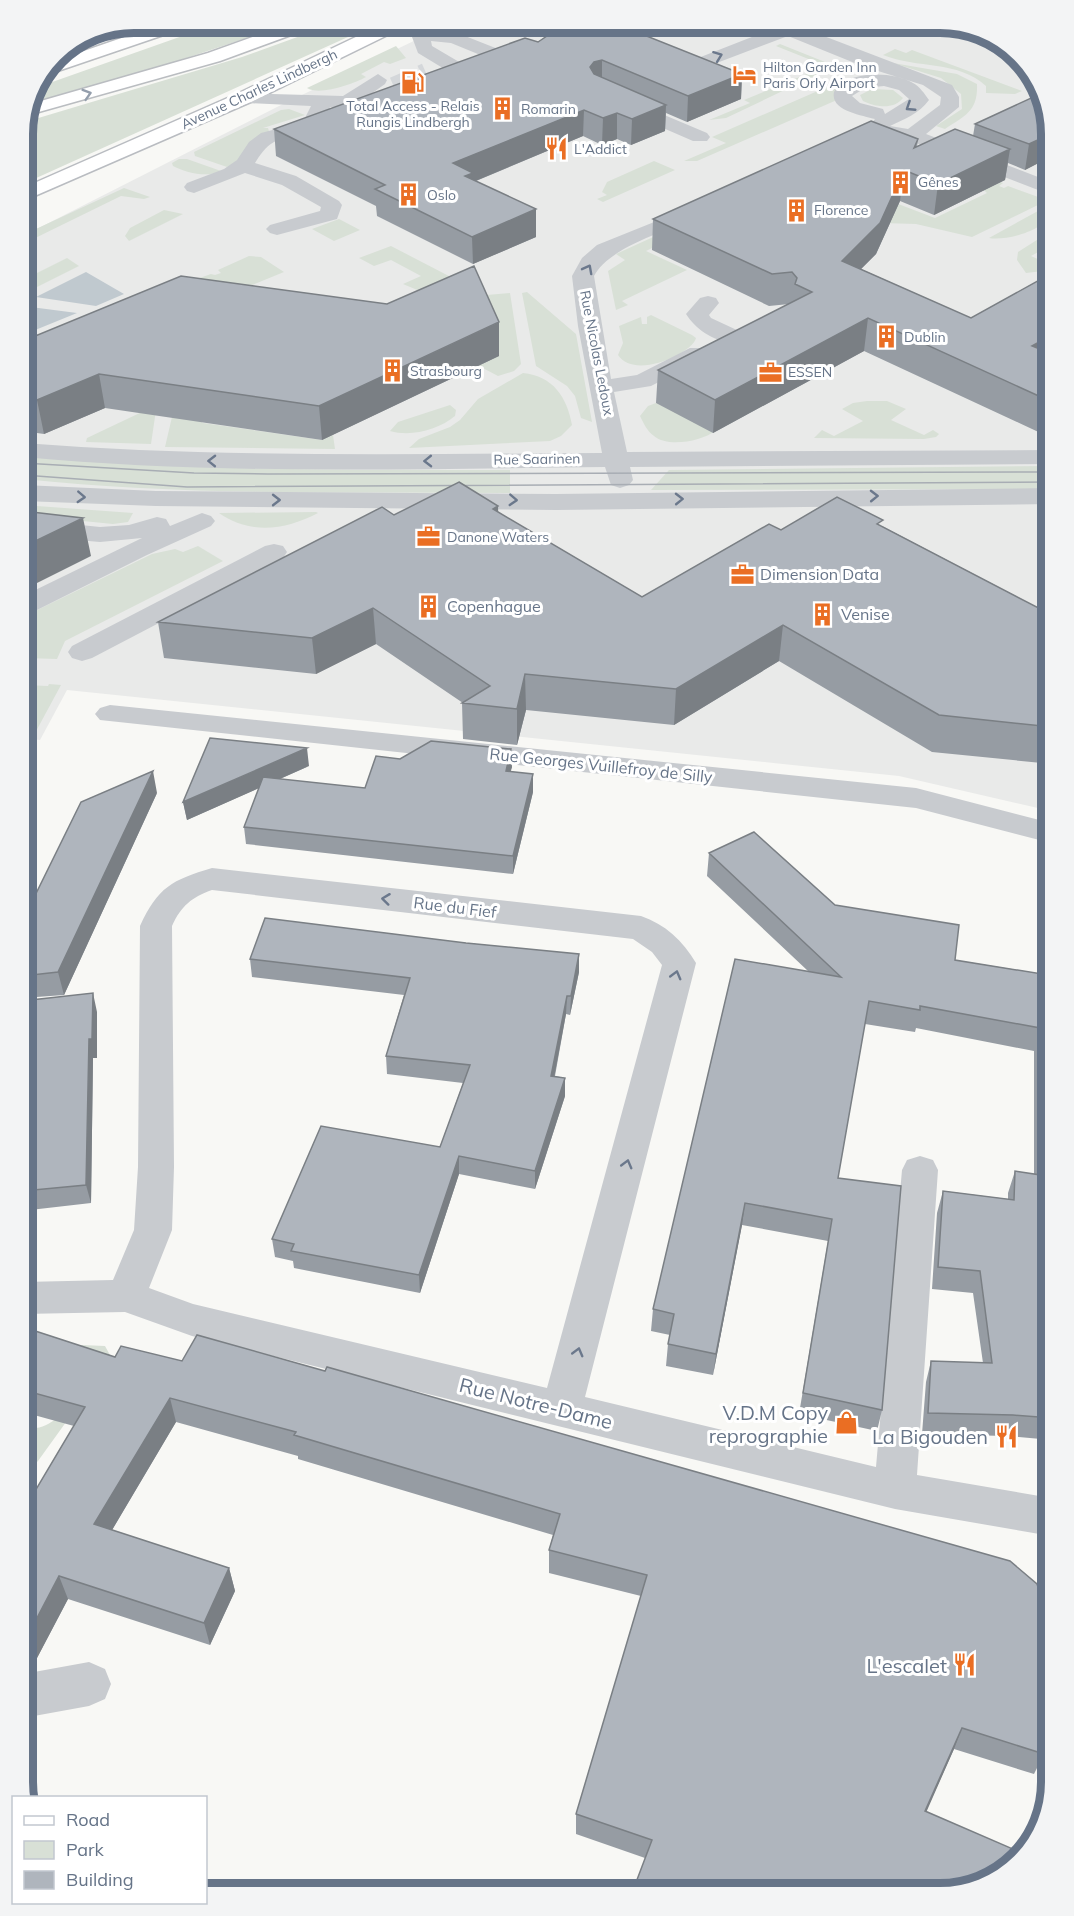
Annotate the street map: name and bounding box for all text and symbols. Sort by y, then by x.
street label: Avenue Charles Lindbergh [178,45,340,133]
one-way arrow [712,51,723,63]
place label: Hilton Garden Inn Paris Orly Airport [763,58,877,92]
hotel icon: Hilton Garden Inn Paris Orly Airport [732,62,758,88]
fuel station icon: Total Access - Relais Rungis Lindbergh [400,69,426,95]
one-way arrow [81,89,92,101]
building icon: Romarin [490,96,516,122]
place label: Total Access - Relais Rungis Lindbergh [346,97,480,131]
place label: Romarin [521,100,576,118]
one-way arrow [905,100,916,111]
restaurant icon: L'Addict [543,136,569,162]
place label: L'Addict [574,140,627,158]
building icon: Gênes [887,169,913,195]
place label: Gênes [918,173,959,191]
building icon: Oslo [396,182,422,208]
place label: Oslo [427,186,456,204]
building icon: Florence [783,197,809,223]
place label: Florence [814,201,868,219]
one-way arrow [581,264,593,275]
street label: Rue Nicolas Ledoux [576,289,618,418]
building icon: Dublin [873,324,899,350]
place label: Dublin [904,328,946,346]
building icon: Strasbourg [379,358,405,384]
office icon: ESSEN [757,359,783,385]
place label: Strasbourg [410,362,482,380]
place label: ESSEN [788,363,832,381]
street label: Rue Saarinen [493,449,581,469]
one-way arrow [424,454,433,467]
one-way arrow [208,455,217,467]
one-way arrow [77,490,86,503]
one-way arrow [869,490,878,503]
one-way arrow [508,493,517,506]
one-way arrow [674,493,683,505]
one-way arrow [271,494,280,506]
office icon: Danone Waters [416,524,442,550]
place label: Danone Waters [447,528,549,546]
office icon: Dimension Data [729,561,755,587]
place label: Dimension Data [760,564,879,584]
building icon: Copenhague [416,593,442,619]
place label: Copenhague [447,596,541,616]
building icon: Venise [810,601,836,627]
place label: Venise [841,604,890,624]
street label: Rue Georges Vuillefroy de Silly [489,743,714,787]
street label: Rue du Fief [413,892,498,922]
one-way arrow [381,893,390,906]
one-way arrow [669,970,681,981]
one-way arrow [620,1159,632,1169]
one-way arrow [571,1347,583,1358]
street label: Rue Notre-Dame [457,1372,615,1434]
place label: V.D.M Copy reprographie [709,1400,828,1448]
shop icon: V.D.M Copy reprographie [833,1410,859,1436]
restaurant icon: La Bigouden [993,1423,1019,1449]
place label: La Bigouden [872,1424,988,1449]
restaurant icon: L'escalet [952,1652,978,1678]
place label: L'escalet [866,1653,947,1678]
legend [12,1796,207,1904]
text: Road [66,1808,110,1831]
text: Park [66,1838,105,1861]
text: Building [66,1868,134,1891]

